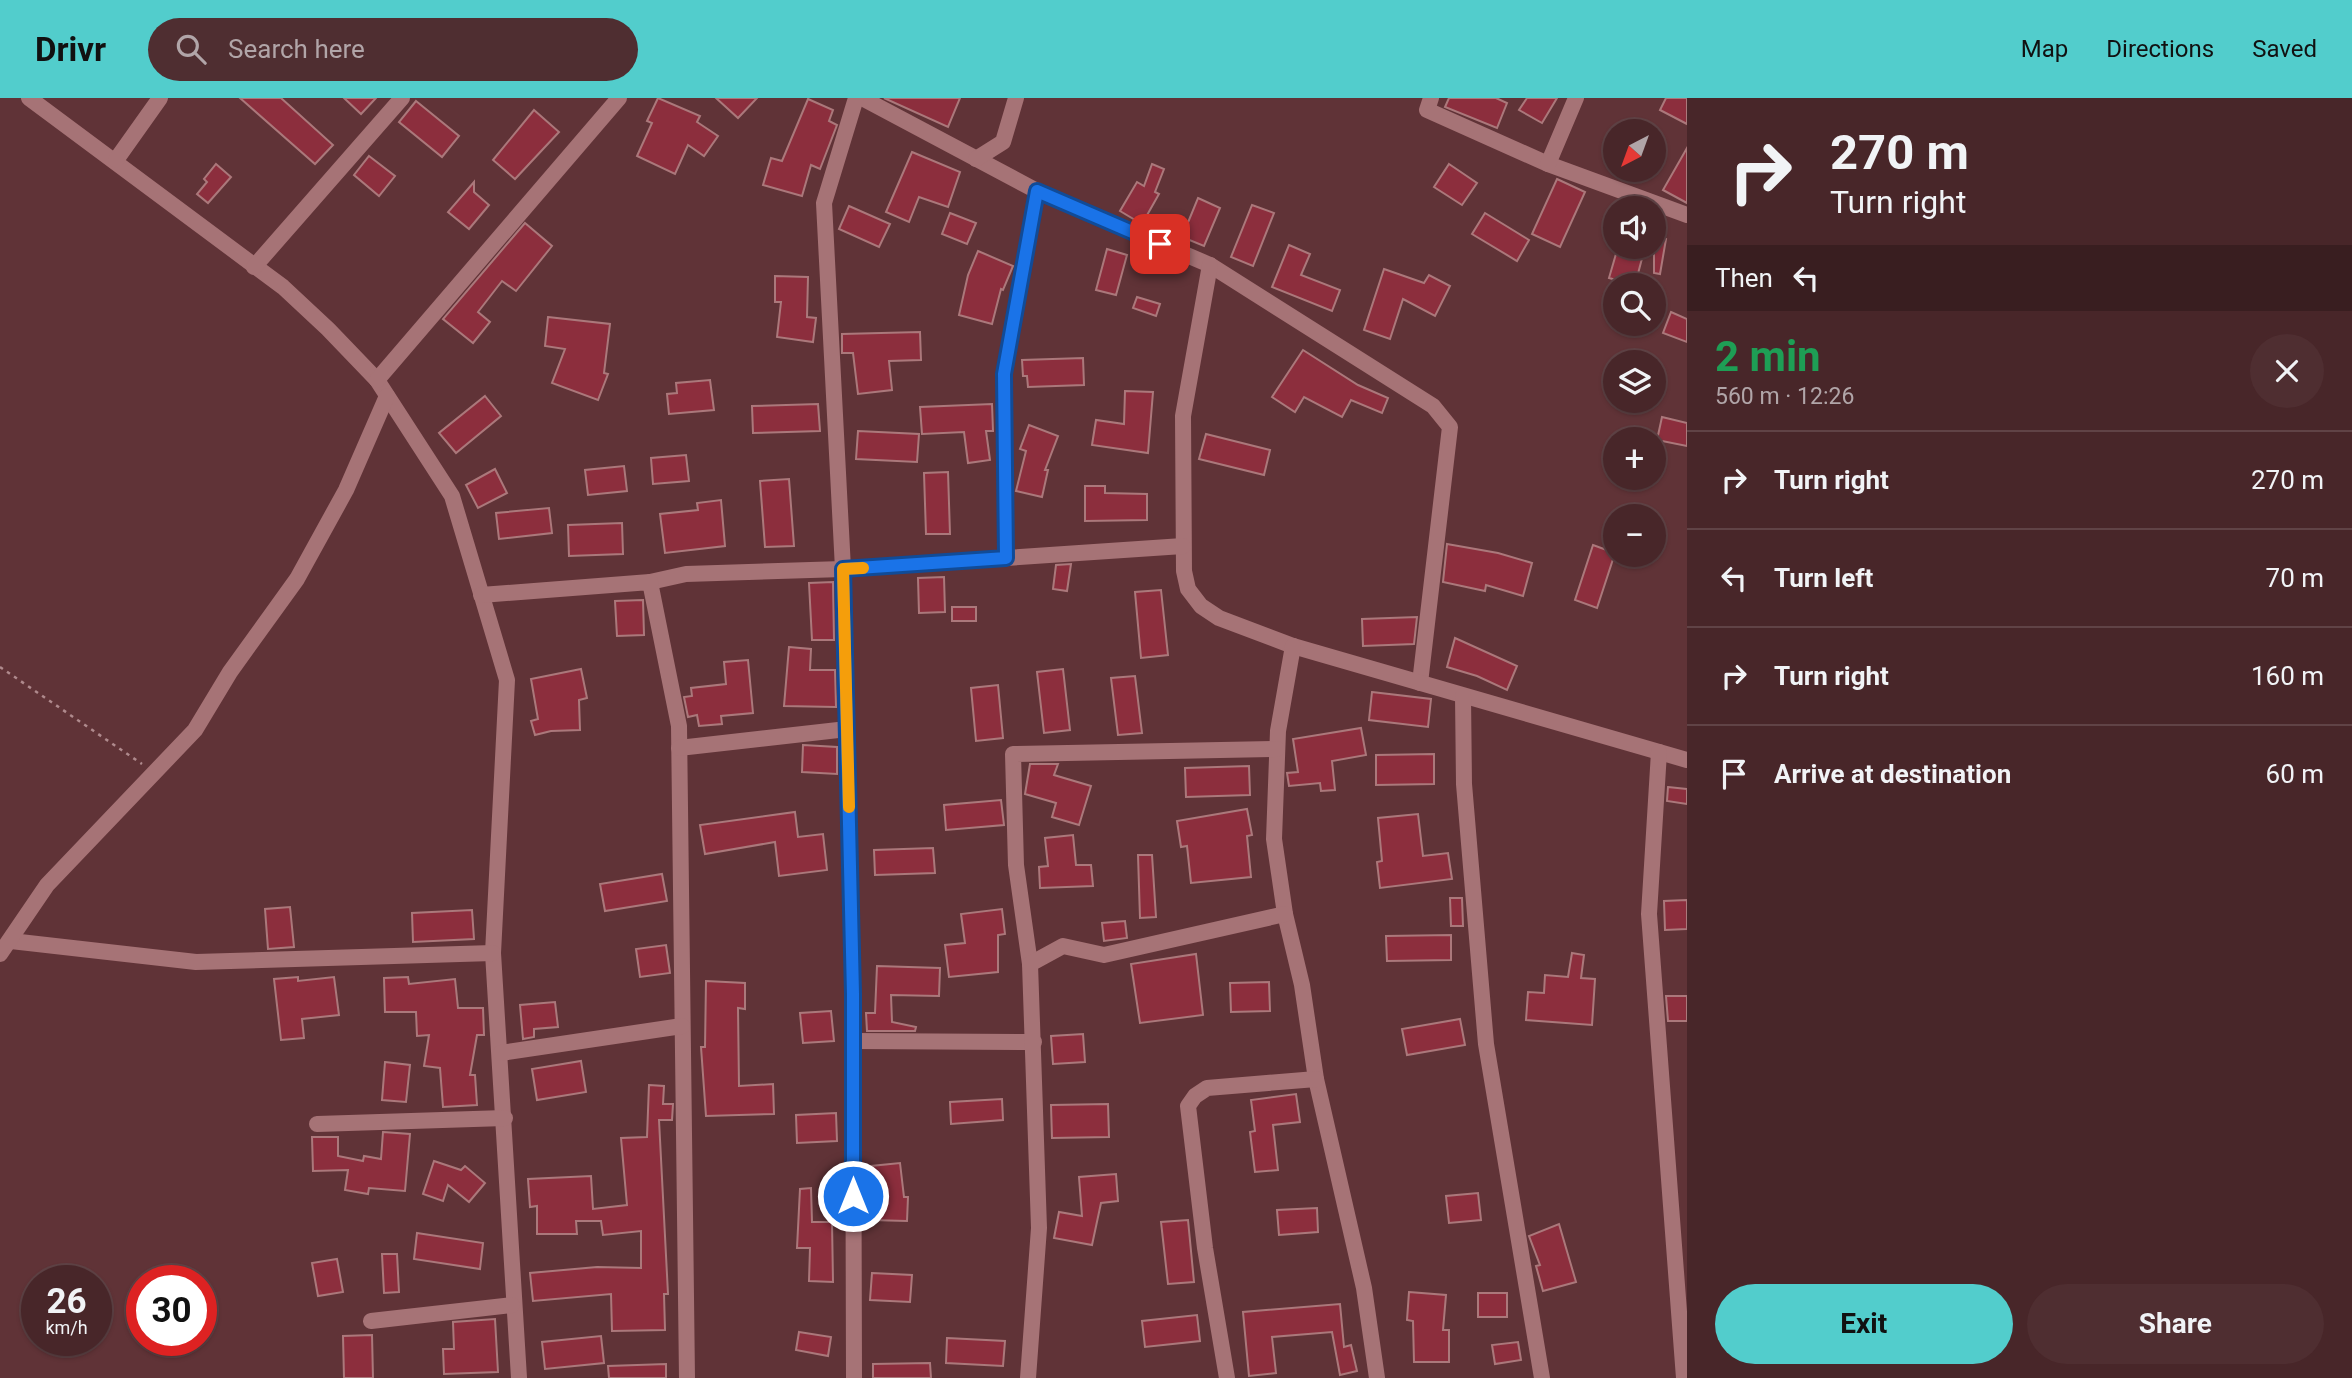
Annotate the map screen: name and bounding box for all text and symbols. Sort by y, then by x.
search box [148,18,638,81]
text: Drivr [35,30,106,69]
icon: search [172,30,210,68]
text: Search here [228,34,365,64]
text: Map [2021,35,2068,63]
text: Directions [2106,35,2214,63]
text: Saved [2252,35,2317,63]
north arrow [1603,119,1666,182]
map controls [1603,119,1666,567]
text: 270 m [1830,124,1969,181]
icon: right [1715,126,1806,217]
text: Turn right [1830,183,1966,221]
button: sound [1603,196,1666,259]
pin [1130,214,1190,274]
icon: arrive [1141,225,1179,263]
icon: left [1787,259,1825,297]
text: Then [1715,263,1773,293]
button: search [1603,273,1666,336]
text: 2 min [1715,332,1821,381]
button: close [2250,334,2324,408]
button: layers [1603,350,1666,413]
text: 560 m · 12:26 [1715,383,1854,410]
button: + [1603,427,1666,490]
icon: right [1715,461,1753,499]
text: Turn right [1774,465,1889,495]
text: 270 m [2251,465,2324,495]
button: − [1603,504,1666,567]
icon: left [1715,559,1753,597]
text: Turn left [1774,563,1873,593]
text: 70 m [2266,563,2324,593]
icon: right [1715,657,1753,695]
text: Turn right [1774,661,1889,691]
text: 160 m [2251,661,2324,691]
icon: arrive [1715,755,1753,793]
text: Arrive at destination [1774,759,2011,789]
text: 60 m [2266,759,2324,789]
position arrow [816,1159,890,1233]
speed limit sign: 30 [126,1265,217,1356]
text: 26 [46,1281,87,1322]
button: Exit [1715,1284,2013,1364]
button: Share [2027,1284,2324,1364]
text: km/h [45,1317,88,1338]

